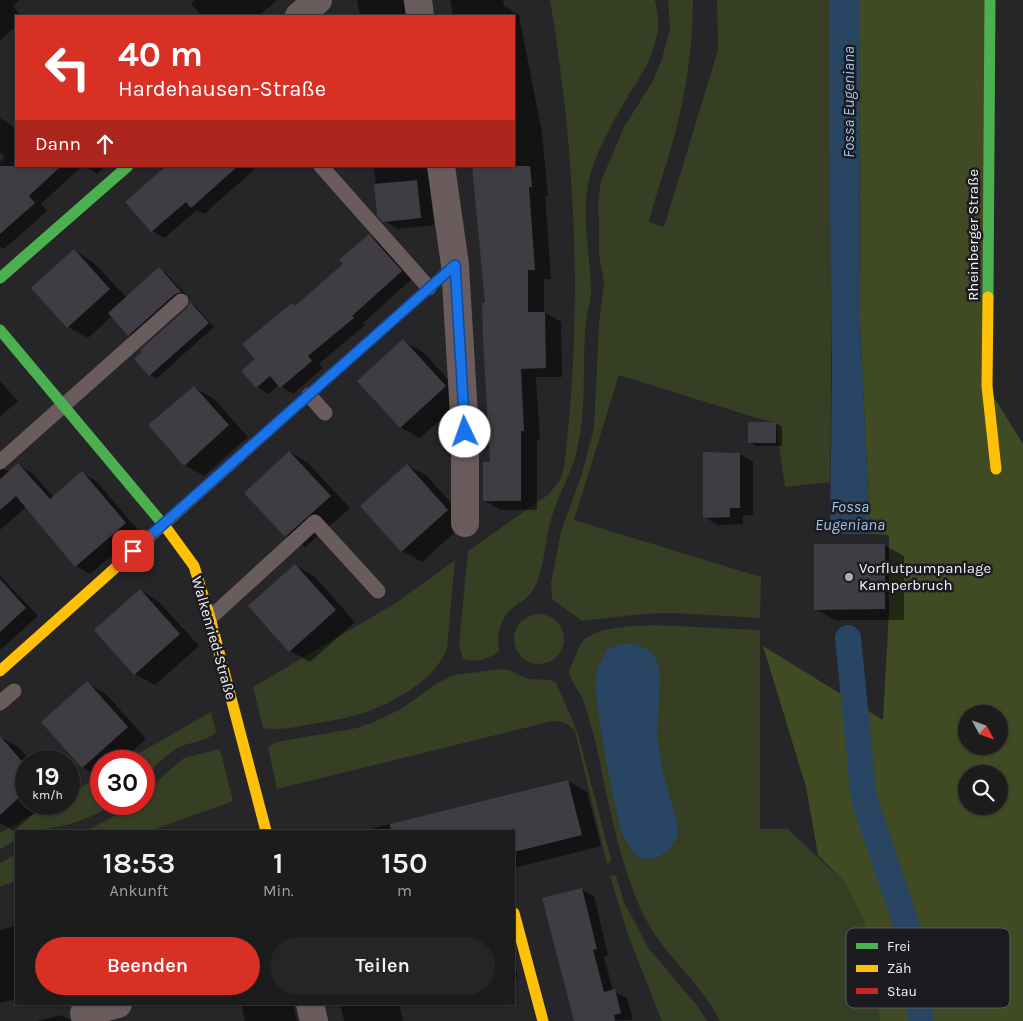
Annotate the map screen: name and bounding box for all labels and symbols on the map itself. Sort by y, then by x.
water label: Fossa Eugeniana [839,46,858,158]
street label: Rheinberger Straße [964,169,982,301]
position arrow [438,405,490,457]
water label: Fossa Eugeniana [815,497,885,534]
pin [112,530,154,572]
place label: Vorflutpumpanlage Kamperbruch [859,559,991,594]
marker: Vorflutpumpanlage Kamperbruch [843,571,855,583]
street label: Walkenried-Straße [188,574,240,702]
north arrow [958,705,1008,755]
speed limit sign: 30 [90,750,155,815]
legend [846,928,1010,1008]
text: Frei [887,938,911,955]
text: Zäh [887,960,911,977]
text: Stau [887,983,917,1000]

